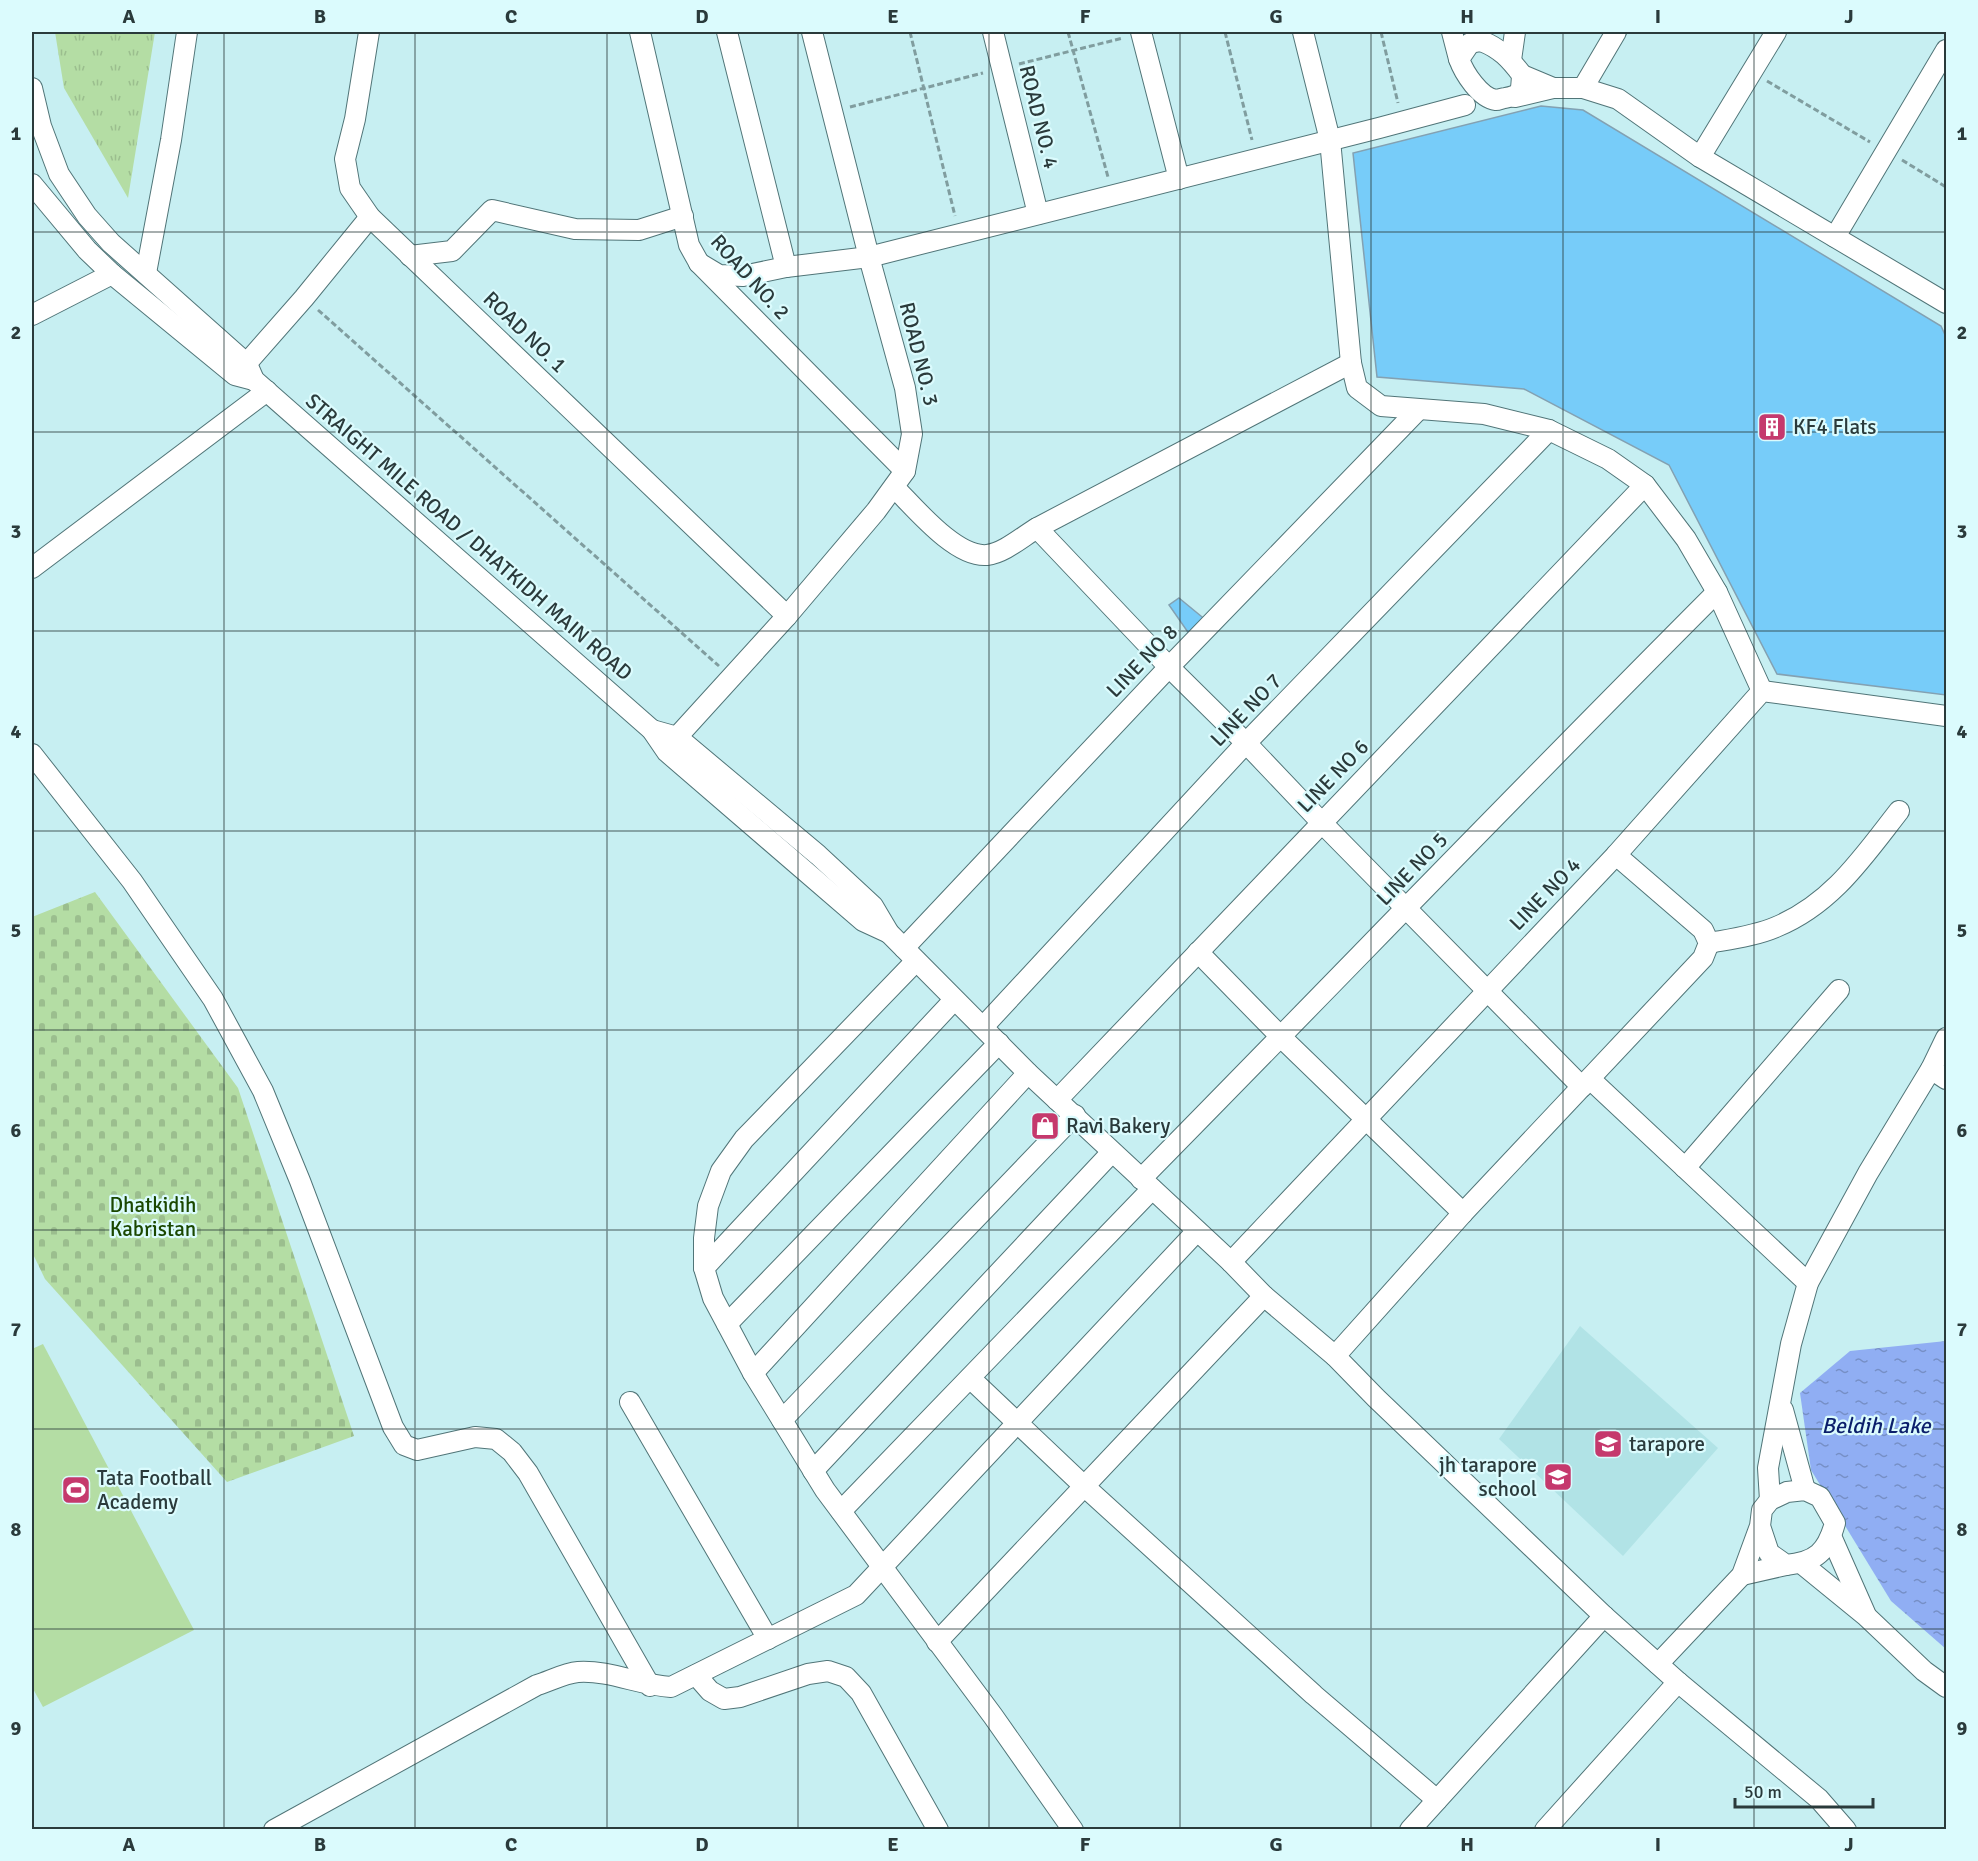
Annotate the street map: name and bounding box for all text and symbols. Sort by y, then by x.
text: A [123,4,136,29]
text: B [314,4,326,29]
text: C [505,4,517,29]
text: D [695,4,709,29]
text: E [887,4,899,29]
text: F [1080,4,1091,29]
text: G [1269,4,1283,29]
text: H [1460,4,1474,29]
text: I [1655,4,1661,29]
text: J [1844,4,1854,29]
street label: ROAD NO. 4 [1014,62,1064,172]
text: 1 [11,121,22,146]
text: 1 [1957,121,1968,146]
street label: ROAD NO. 2 [705,229,795,325]
street label: ROAD NO. 1 [478,286,572,378]
street label: ROAD NO. 3 [894,299,944,409]
text: 2 [11,320,21,345]
text: 2 [1957,320,1967,345]
street label: STRAIGHT MILE ROAD / DHATKIDH MAIN ROAD [300,388,638,686]
building icon: KF4 Flats [1756,411,1788,443]
place label: KF4 Flats [1793,414,1877,440]
text: 3 [11,519,21,544]
text: 3 [1957,519,1967,544]
street label: LINE NO 8 [1101,619,1183,703]
street label: LINE NO 7 [1205,668,1287,752]
text: 4 [11,719,22,744]
text: 4 [1957,719,1968,744]
street label: LINE NO 6 [1292,734,1374,818]
street label: LINE NO 5 [1371,827,1453,911]
street label: LINE NO 4 [1504,852,1586,936]
text: 5 [11,918,21,943]
text: 5 [1957,918,1967,943]
shop icon: Ravi Bakery [1029,1110,1061,1142]
place label: Ravi Bakery [1066,1113,1171,1139]
text: 6 [11,1118,22,1143]
text: 6 [1957,1118,1968,1143]
park label: Dhatkidih Kabristan [109,1192,197,1242]
text: 7 [11,1317,22,1342]
text: 7 [1957,1317,1968,1342]
water label: Beldih Lake [1821,1412,1932,1439]
school or university icon: tarapore [1592,1428,1624,1460]
place label: tarapore [1629,1431,1705,1457]
place label: jh tarapore school [1439,1452,1537,1502]
school or university icon: jh tarapore school [1542,1461,1574,1493]
place label: Tata Football Academy [97,1465,212,1515]
sports icon: Tata Football Academy [60,1474,92,1506]
text: 8 [11,1517,22,1542]
text: 8 [1957,1517,1968,1542]
text: 9 [11,1716,22,1741]
text: 9 [1957,1716,1968,1741]
scale bar [1735,1771,1873,1809]
text: 50 m [1744,1781,1782,1803]
text: A [123,1832,136,1857]
text: B [314,1832,326,1857]
text: C [505,1832,517,1857]
text: D [695,1832,709,1857]
text: E [887,1832,899,1857]
text: F [1080,1832,1091,1857]
text: G [1269,1832,1283,1857]
text: H [1460,1832,1474,1857]
text: I [1655,1832,1661,1857]
text: J [1844,1832,1854,1857]

